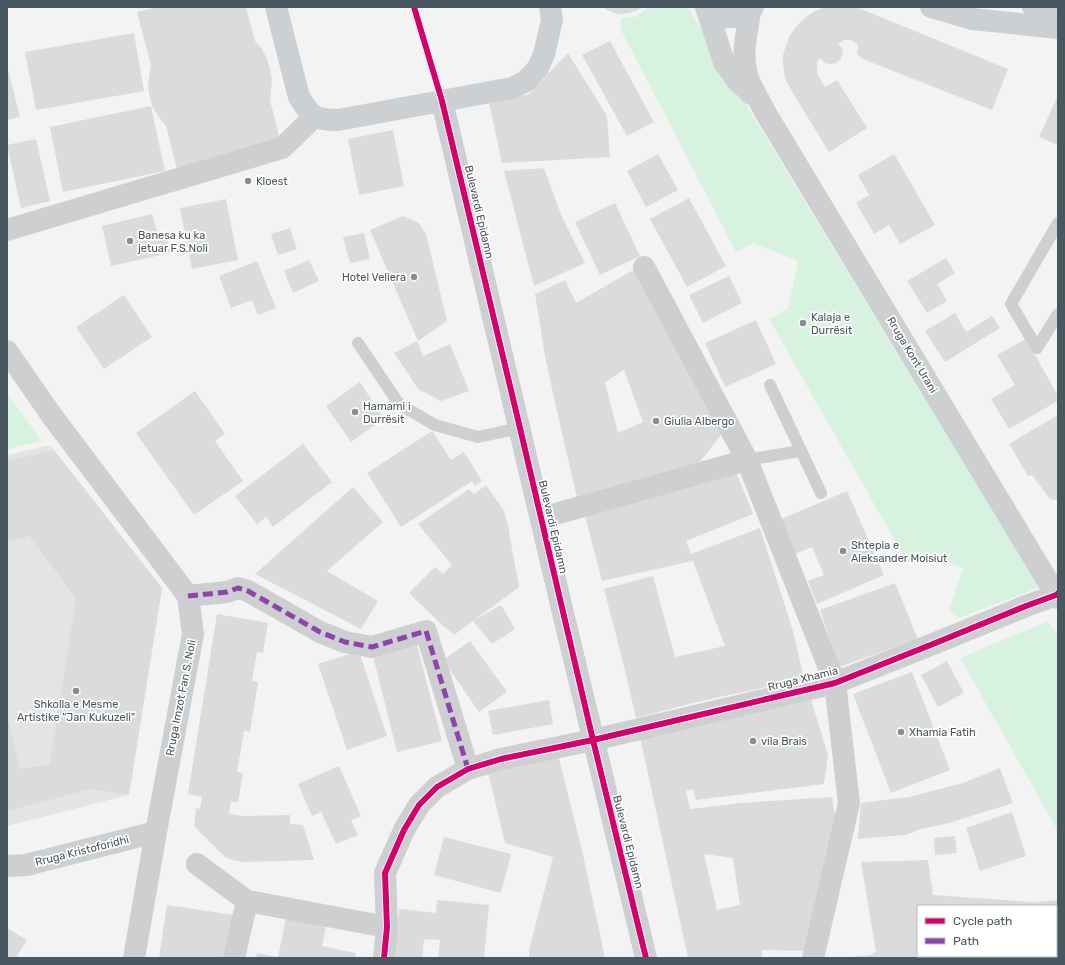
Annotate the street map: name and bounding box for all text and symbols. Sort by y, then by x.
street label: Bulevardi Epidamn [462,164,496,260]
place label: Kloest [256,175,288,188]
marker: Kloest [243,176,253,186]
place label: Banesa ku ka jetuar F.S.Noli [137,229,208,255]
marker: Banesa ku ka jetuar F.S.Noli [125,236,135,246]
place label: Hotel Veliera [342,271,406,284]
marker: Hotel Veliera [409,272,419,282]
place label: Kalaja e Durrësit [811,311,853,337]
street label: Rruga Kont Urani [884,314,940,396]
marker: Kalaja e Durrësit [798,318,808,328]
place label: Hamami i Durrësit [363,400,411,426]
marker: Hamami i Durrësit [350,407,360,417]
place label: Giulia Albergo [664,415,734,428]
marker: Giulia Albergo [651,416,661,426]
street label: Bulevardi Epidamn [536,479,570,575]
place label: Shtepia e Aleksander Moisiut [851,539,948,565]
marker: Shtepia e Aleksander Moisiut [838,546,848,556]
street label: Rruga Imzot Fan S. Noli [163,639,199,757]
street label: Rruga Xhamia [767,664,839,694]
marker: Shkolla e Mesme Artistike "Jan Kukuzeli" [71,686,81,696]
place label: Shkolla e Mesme Artistike "Jan Kukuzeli" [17,698,135,724]
place label: Xhamia Fatih [909,726,976,739]
marker: Xhamia Fatih [896,727,906,737]
place label: vila Brais [761,735,807,748]
marker: vila Brais [748,736,758,746]
street label: Bulevardi Epidamn [610,794,646,890]
street label: Rruga Kristoforidhi [34,833,130,869]
legend [917,905,1057,957]
text: Cycle path [953,914,1012,928]
text: Path [953,934,979,948]

